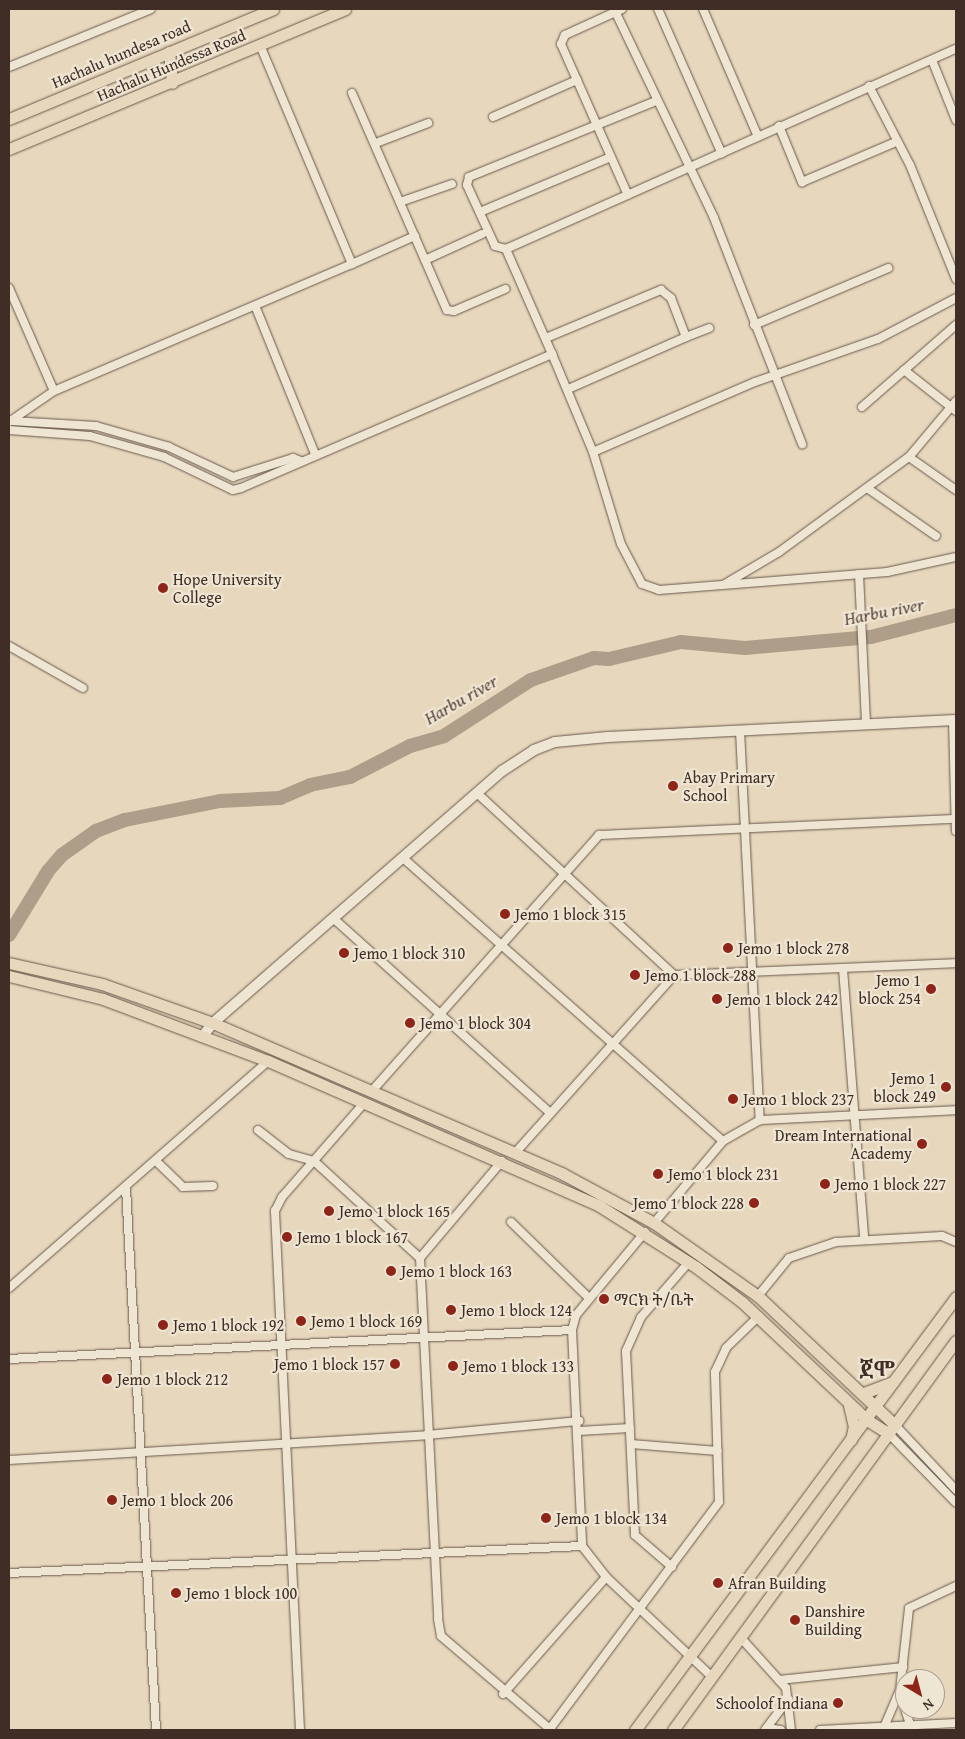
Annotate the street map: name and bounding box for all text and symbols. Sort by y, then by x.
street label: Hachalu hundesa road [49,16,193,92]
street label: Hachalu Hundessa Road [94,25,248,105]
place label: Hope University College [173,569,282,607]
marker: Hope University College [157,582,169,594]
water label: Harbu river [842,594,926,630]
water label: Harbu river [421,670,501,730]
place label: Abay Primary School [683,767,775,805]
marker: Abay Primary School [667,780,679,792]
place label: Jemo 1 block 315 [515,904,626,924]
marker: Jemo 1 block 315 [499,908,511,920]
place label: Jemo 1 block 278 [738,938,849,958]
marker: Jemo 1 block 278 [722,942,734,954]
place label: Jemo 1 block 310 [354,943,465,963]
marker: Jemo 1 block 310 [338,947,350,959]
place label: Jemo 1 block 288 [645,965,756,985]
marker: Jemo 1 block 288 [629,969,641,981]
place label: Jemo 1 block 254 [858,970,921,1008]
marker: Jemo 1 block 254 [925,983,937,995]
place label: Jemo 1 block 242 [727,989,838,1009]
marker: Jemo 1 block 242 [711,993,723,1005]
place label: Jemo 1 block 304 [420,1013,531,1033]
marker: Jemo 1 block 304 [404,1017,416,1029]
place label: Jemo 1 block 249 [873,1068,936,1106]
marker: Jemo 1 block 249 [940,1081,952,1093]
place label: Jemo 1 block 237 [743,1089,854,1109]
marker: Jemo 1 block 237 [727,1093,739,1105]
place label: Dream International Academy [775,1125,912,1163]
marker: Dream International Academy [916,1138,928,1150]
place label: Jemo 1 block 231 [668,1164,779,1184]
marker: Jemo 1 block 231 [652,1168,664,1180]
place label: Jemo 1 block 227 [835,1174,946,1194]
marker: Jemo 1 block 227 [819,1178,831,1190]
place label: Jemo 1 block 228 [633,1193,744,1213]
marker: Jemo 1 block 228 [748,1197,760,1209]
place label: Jemo 1 block 165 [339,1201,450,1221]
marker: Jemo 1 block 165 [323,1205,335,1217]
place label: Jemo 1 block 167 [297,1227,408,1247]
marker: Jemo 1 block 167 [281,1231,293,1243]
place label: Jemo 1 block 163 [401,1261,512,1281]
marker: Jemo 1 block 163 [385,1265,397,1277]
place label: ማርክ ት/ቤት [614,1289,694,1309]
marker: ማርክ ት/ቤት [598,1293,610,1305]
place label: Jemo 1 block 124 [461,1300,572,1320]
marker: Jemo 1 block 124 [445,1304,457,1316]
place label: Jemo 1 block 169 [311,1311,422,1331]
place label: Jemo 1 block 192 [173,1315,284,1335]
marker: Jemo 1 block 169 [295,1315,307,1327]
marker: Jemo 1 block 192 [157,1319,169,1331]
place label: Jemo 1 block 157 [274,1354,385,1374]
place label: Jemo 1 block 133 [463,1356,574,1376]
district label: ጀሞ [859,1356,895,1382]
marker: Jemo 1 block 157 [389,1358,401,1370]
marker: Jemo 1 block 133 [447,1360,459,1372]
place label: Jemo 1 block 212 [117,1369,228,1389]
marker: Jemo 1 block 212 [101,1373,113,1385]
place label: Jemo 1 block 206 [122,1490,233,1510]
marker: Jemo 1 block 206 [106,1494,118,1506]
place label: Jemo 1 block 134 [556,1508,667,1528]
marker: Jemo 1 block 134 [540,1512,552,1524]
place label: Afran Building [728,1573,826,1593]
marker: Afran Building [712,1577,724,1589]
place label: Jemo 1 block 100 [186,1583,297,1603]
marker: Jemo 1 block 100 [170,1587,182,1599]
place label: Danshire Building [805,1601,865,1639]
marker: Danshire Building [789,1614,801,1626]
north arrow [895,1669,945,1719]
place label: Schoolof Indiana [716,1693,828,1713]
text: N [919,1694,938,1716]
marker: Schoolof Indiana [832,1697,844,1709]

